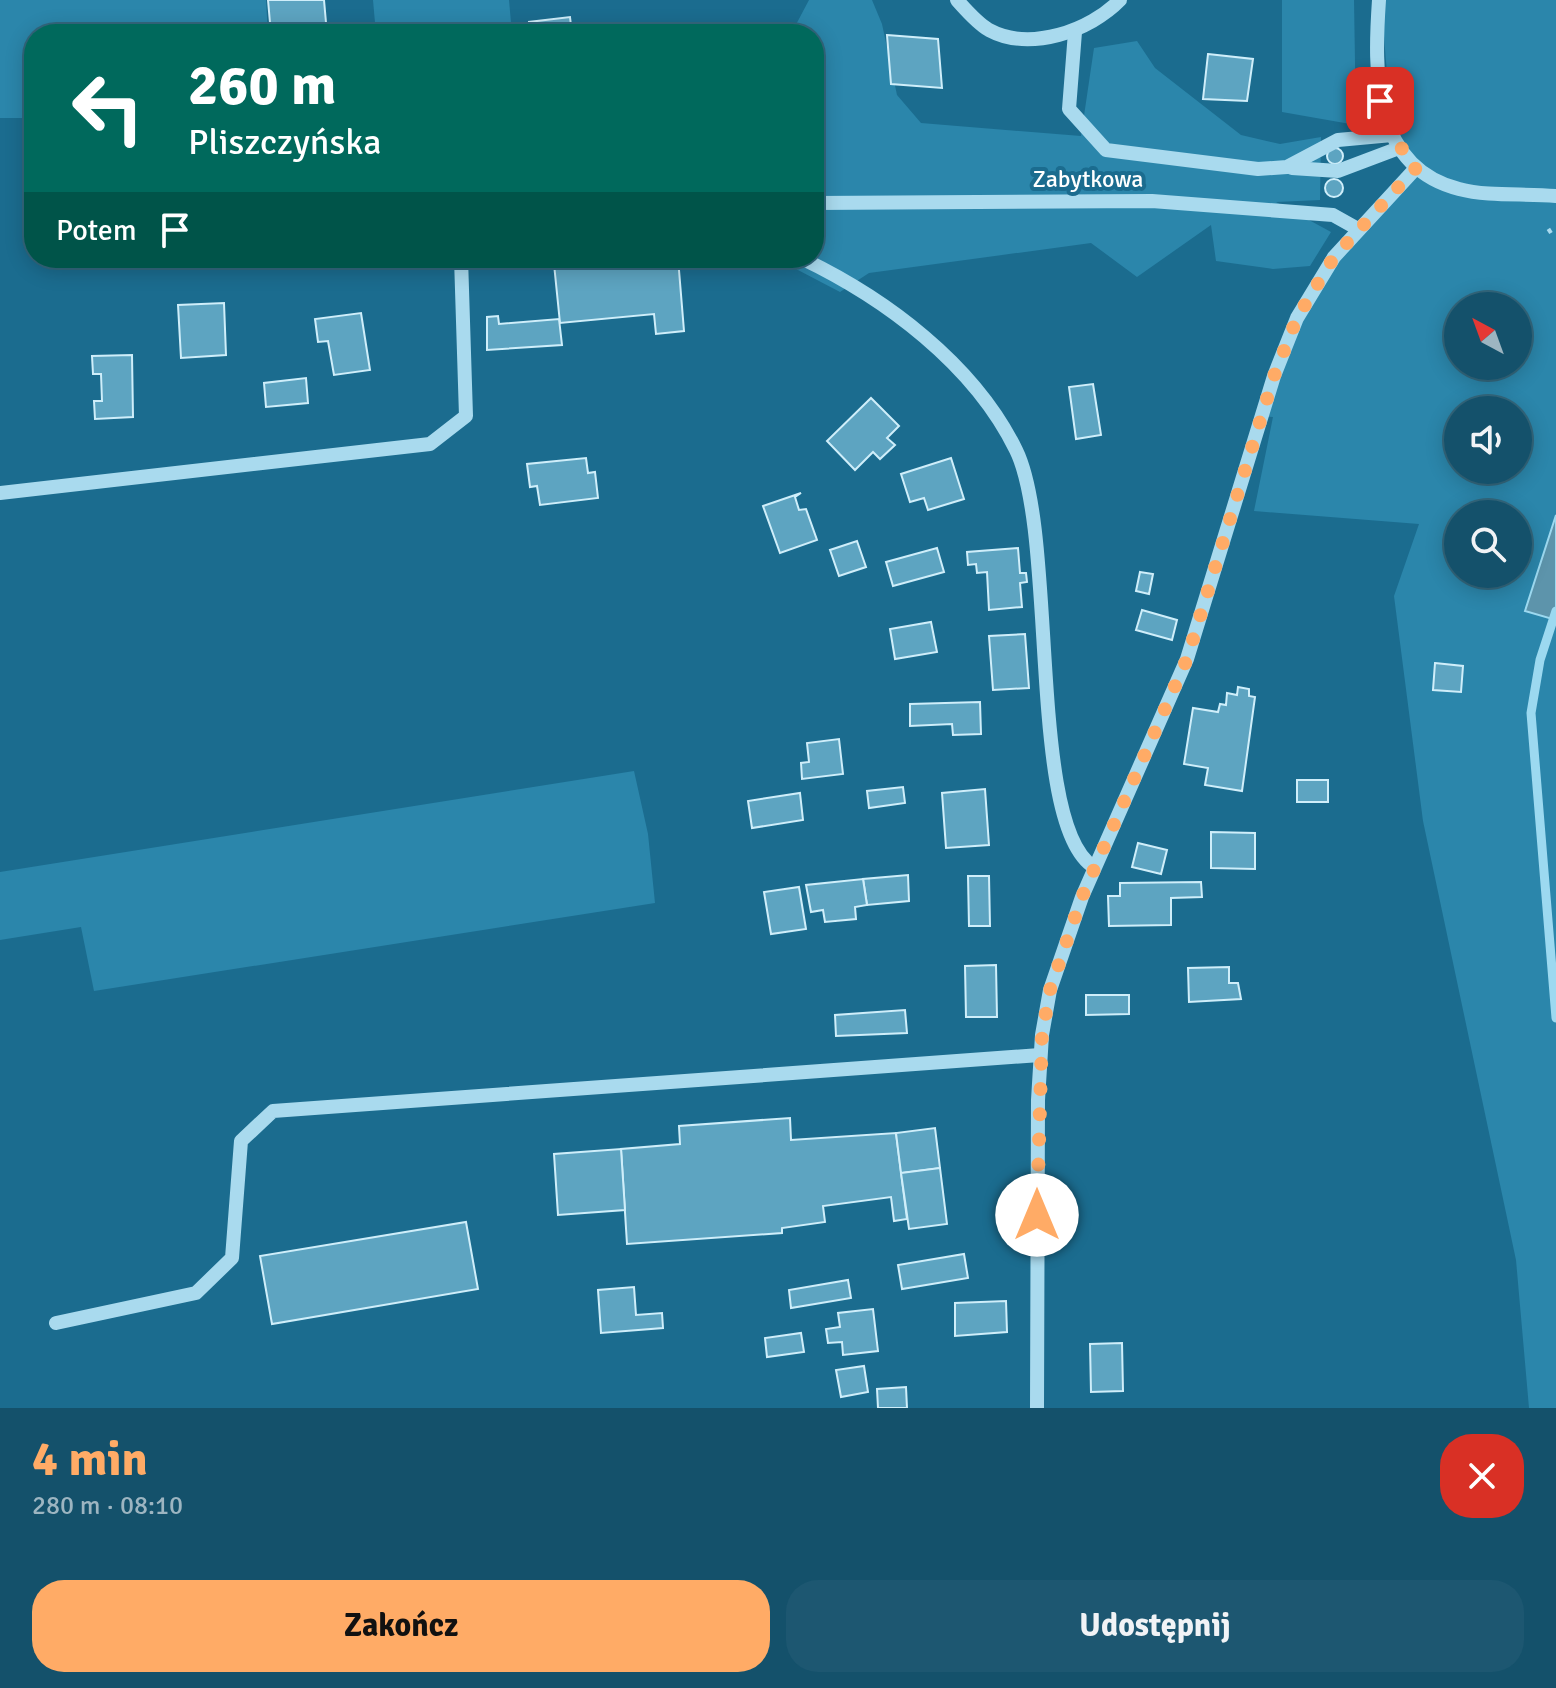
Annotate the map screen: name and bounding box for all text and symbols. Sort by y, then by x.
text: 260 m [188,51,336,120]
icon: left [56,56,160,160]
pin [1346,67,1414,135]
icon: arrive [1358,79,1402,123]
text: Pliszczyńska [188,120,381,165]
street label: Zabytkowa [1033,164,1143,194]
icon: arrive [153,208,197,252]
text: Potem [56,212,137,249]
north arrow [1444,292,1532,380]
map controls [1444,292,1532,588]
button: sound [1444,396,1532,484]
button: search [1444,500,1532,588]
position arrow [995,1173,1079,1257]
text: 4 min [32,1430,148,1489]
button: close [1440,1434,1524,1518]
text: 280 m · 08:10 [32,1490,183,1522]
button: Zakończ [32,1580,770,1672]
button: Udostępnij [786,1580,1524,1672]

